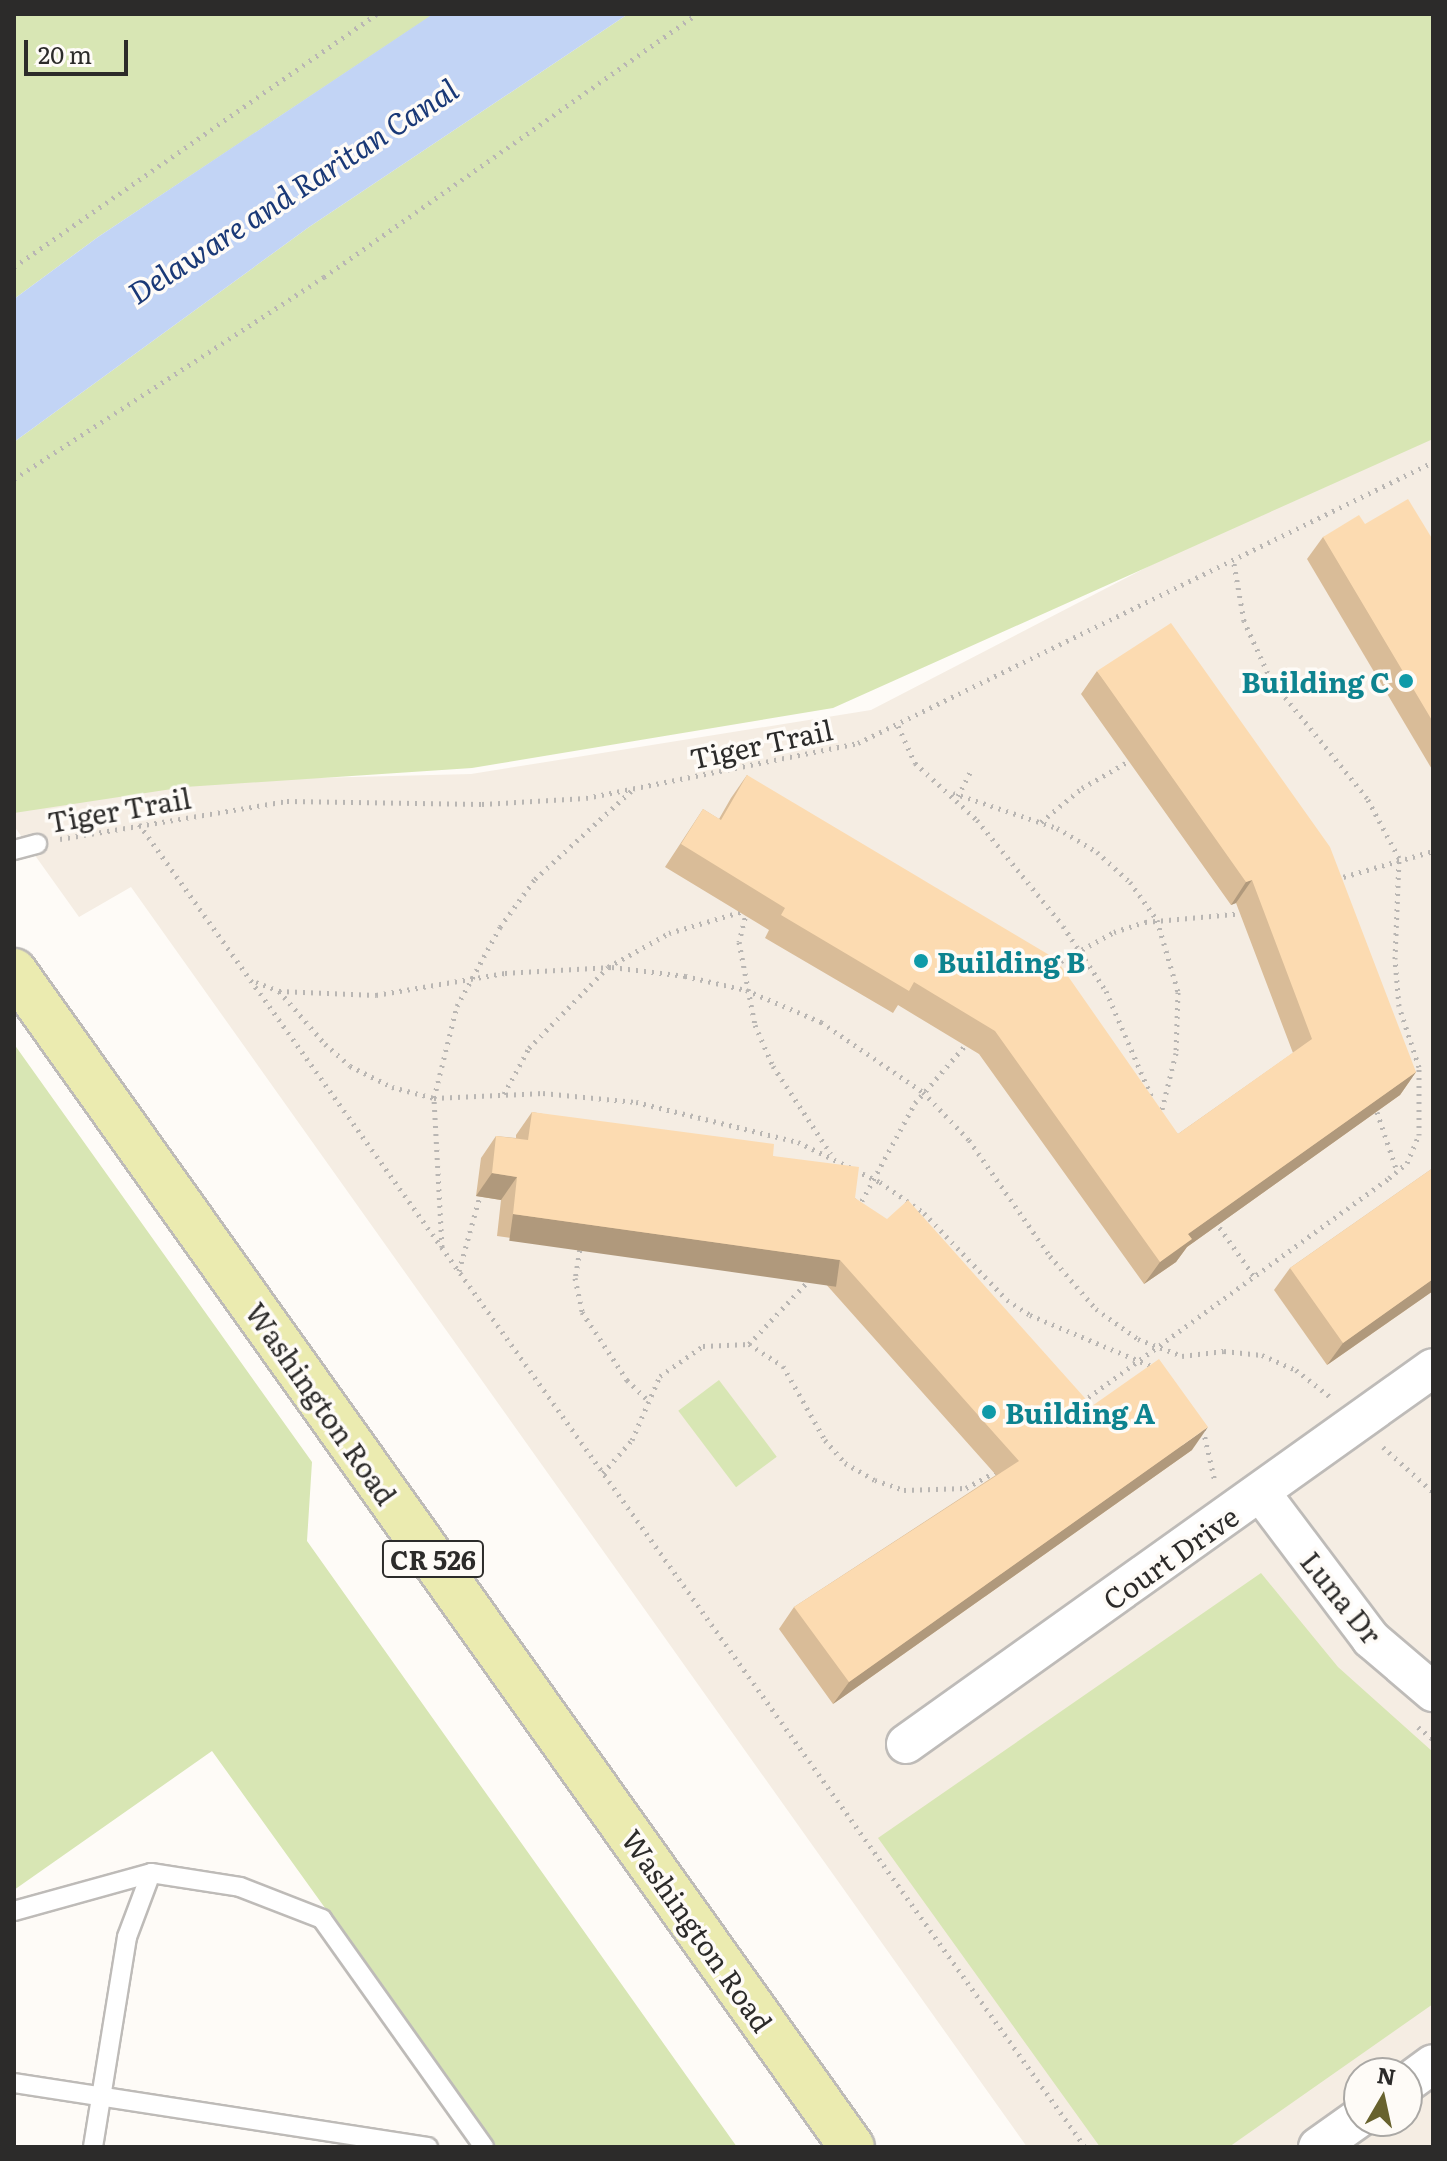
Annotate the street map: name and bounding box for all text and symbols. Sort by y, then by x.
scale bar [28,24,132,74]
text: 20 m [38,36,92,71]
water label: Delaware and Raritan Canal [120,70,464,310]
place label: Building C [1241,664,1390,698]
marker: Building C [1397,672,1415,690]
street label: Tiger Trail [687,712,835,774]
street label: Tiger Trail [45,780,193,838]
place label: Building B [937,944,1085,978]
marker: Building B [912,952,930,970]
street label: Washington Road [240,1295,404,1511]
place label: Building A [1005,1395,1155,1429]
marker: Building A [980,1403,998,1421]
street label: Court Drive [1096,1498,1244,1616]
road number: CR 526 [381,1537,485,1581]
street label: Luna Dr [1295,1544,1389,1650]
street label: Washington Road [616,1822,780,2038]
north arrow [1343,2057,1423,2137]
text: N [1375,2057,1398,2093]

